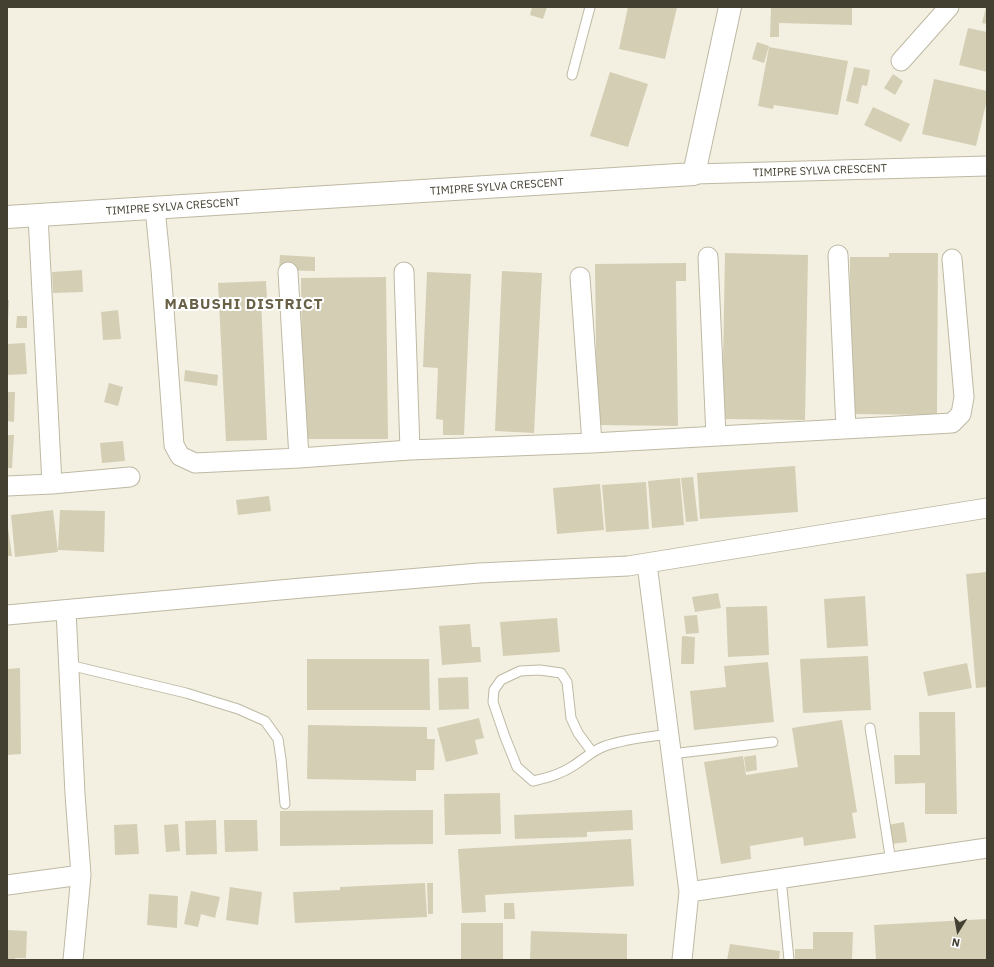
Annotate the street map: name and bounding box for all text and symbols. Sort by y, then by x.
street label: TIMIPRE SYLVA CRESCENT [753,162,887,180]
street label: TIMIPRE SYLVA CRESCENT [430,176,564,198]
street label: TIMIPRE SYLVA CRESCENT [106,196,240,218]
district label: MABUSHI DISTRICT [164,296,324,314]
north arrow [938,911,978,951]
text: N [950,935,961,950]

